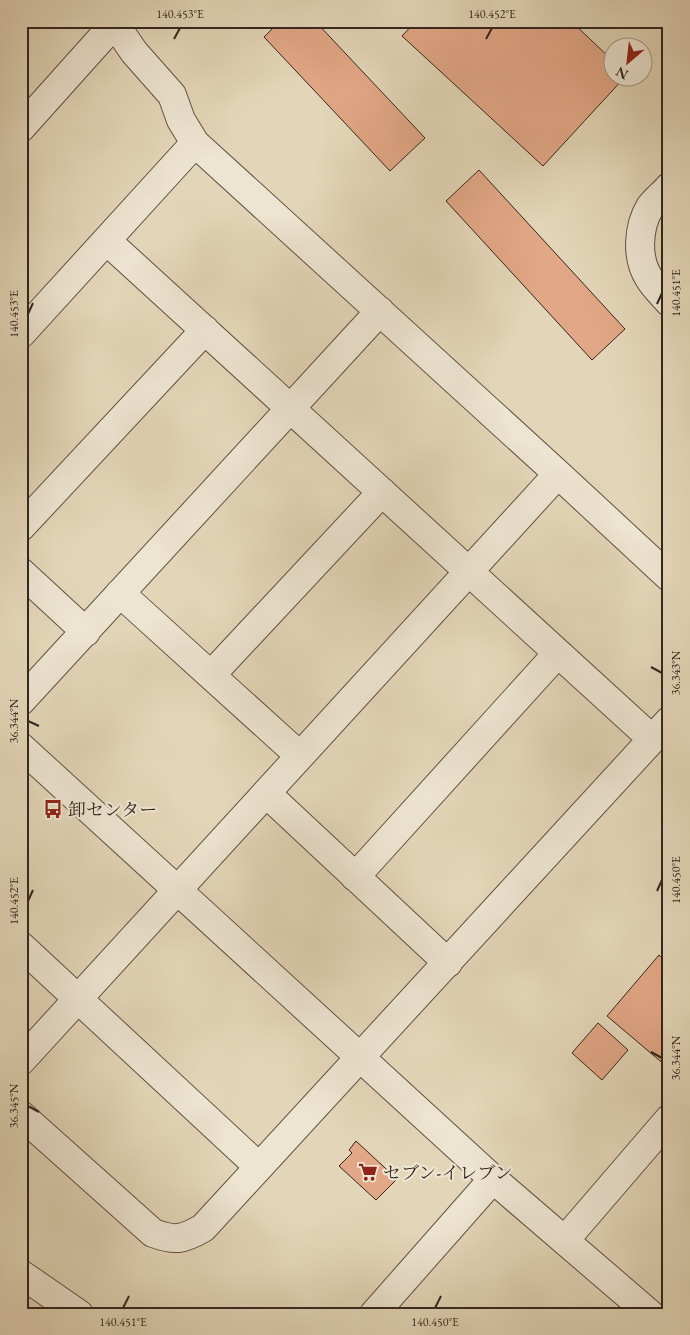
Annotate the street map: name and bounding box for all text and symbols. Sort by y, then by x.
text: 140.453°E [156,6,204,22]
text: 140.452°E [468,6,516,22]
north arrow [602,38,652,88]
text: N [612,63,631,84]
text: 140.451°E [668,269,684,317]
text: 140.453°E [6,290,22,338]
text: 36.343°N [668,650,684,695]
text: 36.344°N [6,698,22,743]
bus stop icon: 卸センター [42,798,64,820]
place label: 卸センター [68,798,157,821]
text: 140.450°E [668,856,684,904]
text: 140.452°E [6,877,22,925]
text: 36.344°N [668,1035,684,1080]
text: 36.345°N [6,1083,22,1128]
supermarket icon: セブン-イレブン [357,1161,379,1183]
place label: セブン-イレブン [383,1161,513,1184]
text: 140.451°E [99,1314,147,1330]
text: 140.450°E [411,1314,459,1330]

